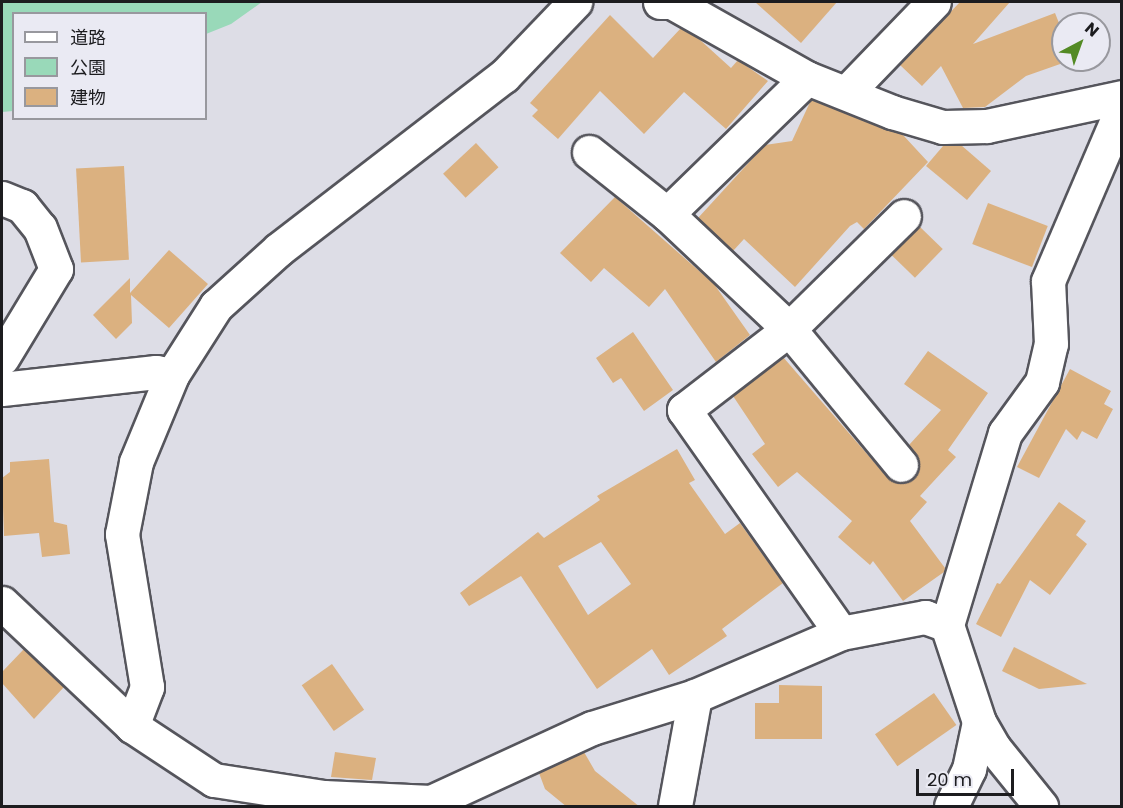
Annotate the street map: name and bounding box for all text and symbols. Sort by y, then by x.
legend [12,12,207,120]
north arrow [1051,12,1111,72]
text: N [1080,17,1104,42]
text: 道路 [70,25,106,50]
text: 公園 [70,55,106,80]
text: 建物 [70,85,106,110]
scale bar [919,757,1016,795]
text: 20 m [927,767,972,792]

